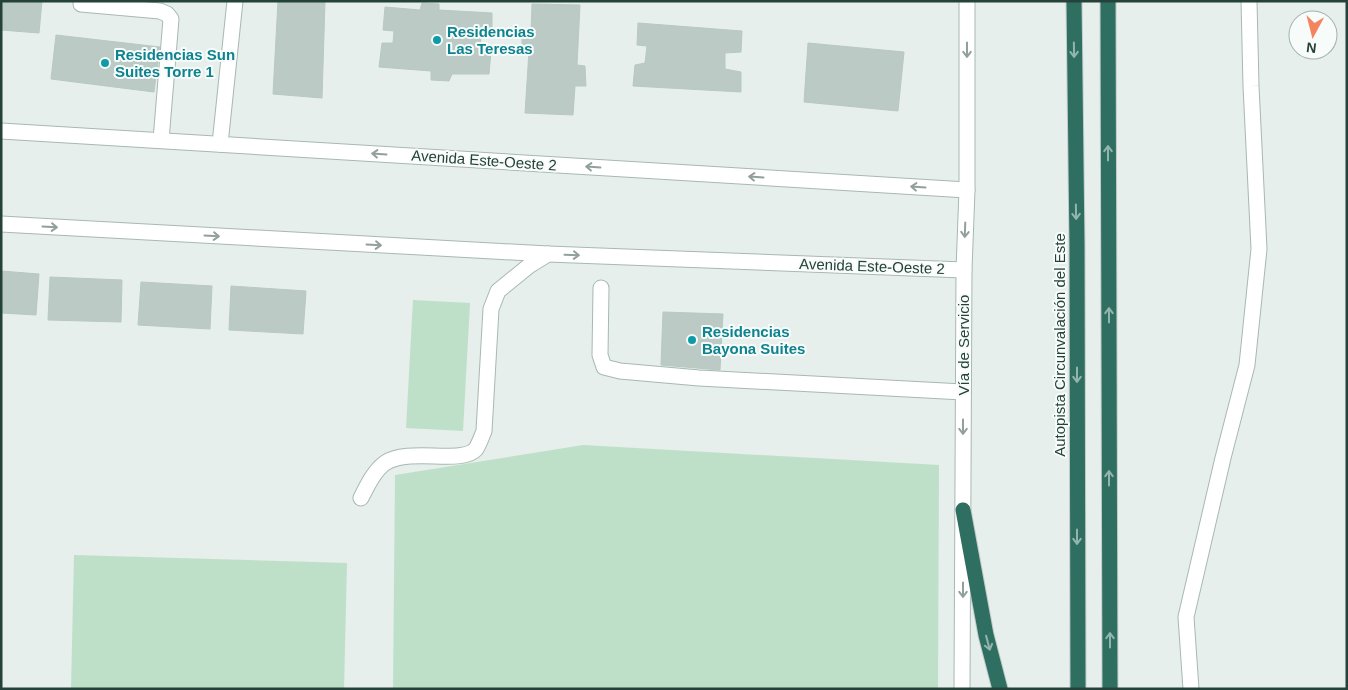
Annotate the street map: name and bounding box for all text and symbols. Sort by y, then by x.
north arrow [1288,10,1338,60]
place label: Residencias Las Teresas [447,23,535,57]
marker: Residencias Las Teresas [431,34,443,46]
text: N [1305,39,1317,56]
one-way arrow [962,42,972,58]
one-way arrow [1069,42,1079,58]
place label: Residencias Sun Suites Torre 1 [115,46,235,80]
marker: Residencias Sun Suites Torre 1 [99,57,111,69]
one-way arrow [1103,145,1113,161]
street label: Avenida Este-Oeste 2 [411,146,557,174]
one-way arrow [371,149,387,158]
one-way arrow [586,162,602,171]
one-way arrow [748,172,764,181]
one-way arrow [910,182,926,191]
one-way arrow [1071,204,1081,220]
one-way arrow [42,222,58,231]
one-way arrow [960,222,970,238]
one-way arrow [204,231,220,240]
street label: Autopista Circunvalación del Este [1051,233,1068,457]
one-way arrow [366,240,382,249]
one-way arrow [563,251,579,260]
street label: Avenida Este-Oeste 2 [799,255,945,277]
street label: Vía de Servicio [955,295,972,395]
one-way arrow [1104,307,1114,324]
place label: Residencias Bayona Suites [702,323,805,357]
marker: Residencias Bayona Suites [686,334,698,346]
one-way arrow [1072,366,1082,383]
one-way arrow [958,419,968,435]
one-way arrow [1104,470,1114,486]
one-way arrow [1072,529,1082,545]
one-way arrow [958,582,968,598]
one-way arrow [1105,632,1115,648]
one-way arrow [984,635,994,651]

